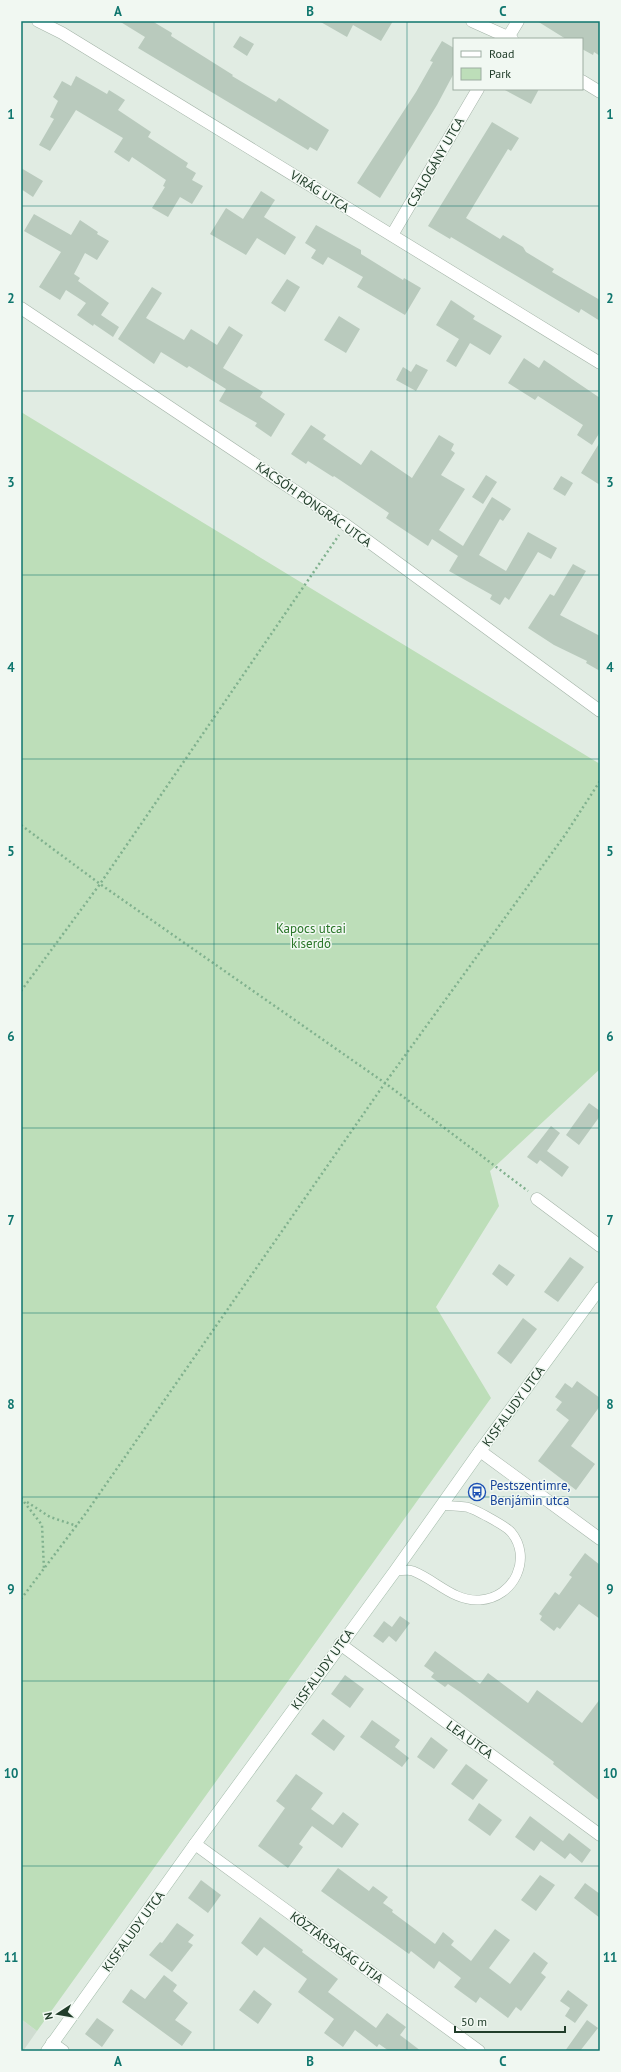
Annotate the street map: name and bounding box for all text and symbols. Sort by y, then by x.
text: A [114,3,122,20]
text: B [306,3,314,20]
text: C [499,3,507,20]
legend [453,38,583,90]
text: Road [489,46,514,61]
text: Park [489,66,511,81]
text: 1 [7,106,15,123]
text: 1 [606,106,614,123]
street label: CSALOGÁNY UTCA [403,114,468,210]
street label: VIRÁG UTCA [286,166,353,217]
text: 2 [7,290,15,307]
text: 2 [606,290,614,307]
street label: KACSÓH PONGRÁC UTCA [252,458,375,551]
text: 3 [7,474,15,491]
text: 3 [606,474,614,491]
text: 4 [7,659,15,676]
text: 4 [606,659,614,676]
text: 5 [7,843,15,860]
text: 5 [606,843,614,860]
park label: Kapocs utcai kiserdő [276,920,346,952]
text: 6 [7,1028,15,1045]
text: 6 [606,1028,614,1045]
text: 7 [7,1212,15,1229]
text: 7 [606,1212,614,1229]
street label: KISFALUDY UTCA [478,1362,549,1450]
text: 8 [7,1396,15,1413]
text: 8 [606,1396,614,1413]
place label: Pestszentimre, Benjámin utca [490,1477,571,1509]
bus stop icon: Pestszentimre, Benjámin utca [467,1482,487,1502]
text: 9 [7,1581,15,1598]
text: 9 [606,1581,614,1598]
street label: KISFALUDY UTCA [287,1625,358,1713]
street label: LEA UTCA [443,1717,497,1762]
text: 10 [4,1765,18,1782]
text: 10 [603,1765,617,1782]
street label: KISFALUDY UTCA [98,1887,169,1975]
street label: KÖZTÁRSASÁG ÚTJA [287,1908,387,1987]
text: 11 [4,1949,18,1966]
text: 11 [603,1949,617,1966]
north arrow [38,1994,78,2034]
scale bar [455,2008,565,2034]
text: N [41,2011,56,2021]
text: 50 m [461,2014,487,2029]
text: A [114,2053,122,2070]
text: B [306,2053,314,2070]
text: C [499,2053,507,2070]

